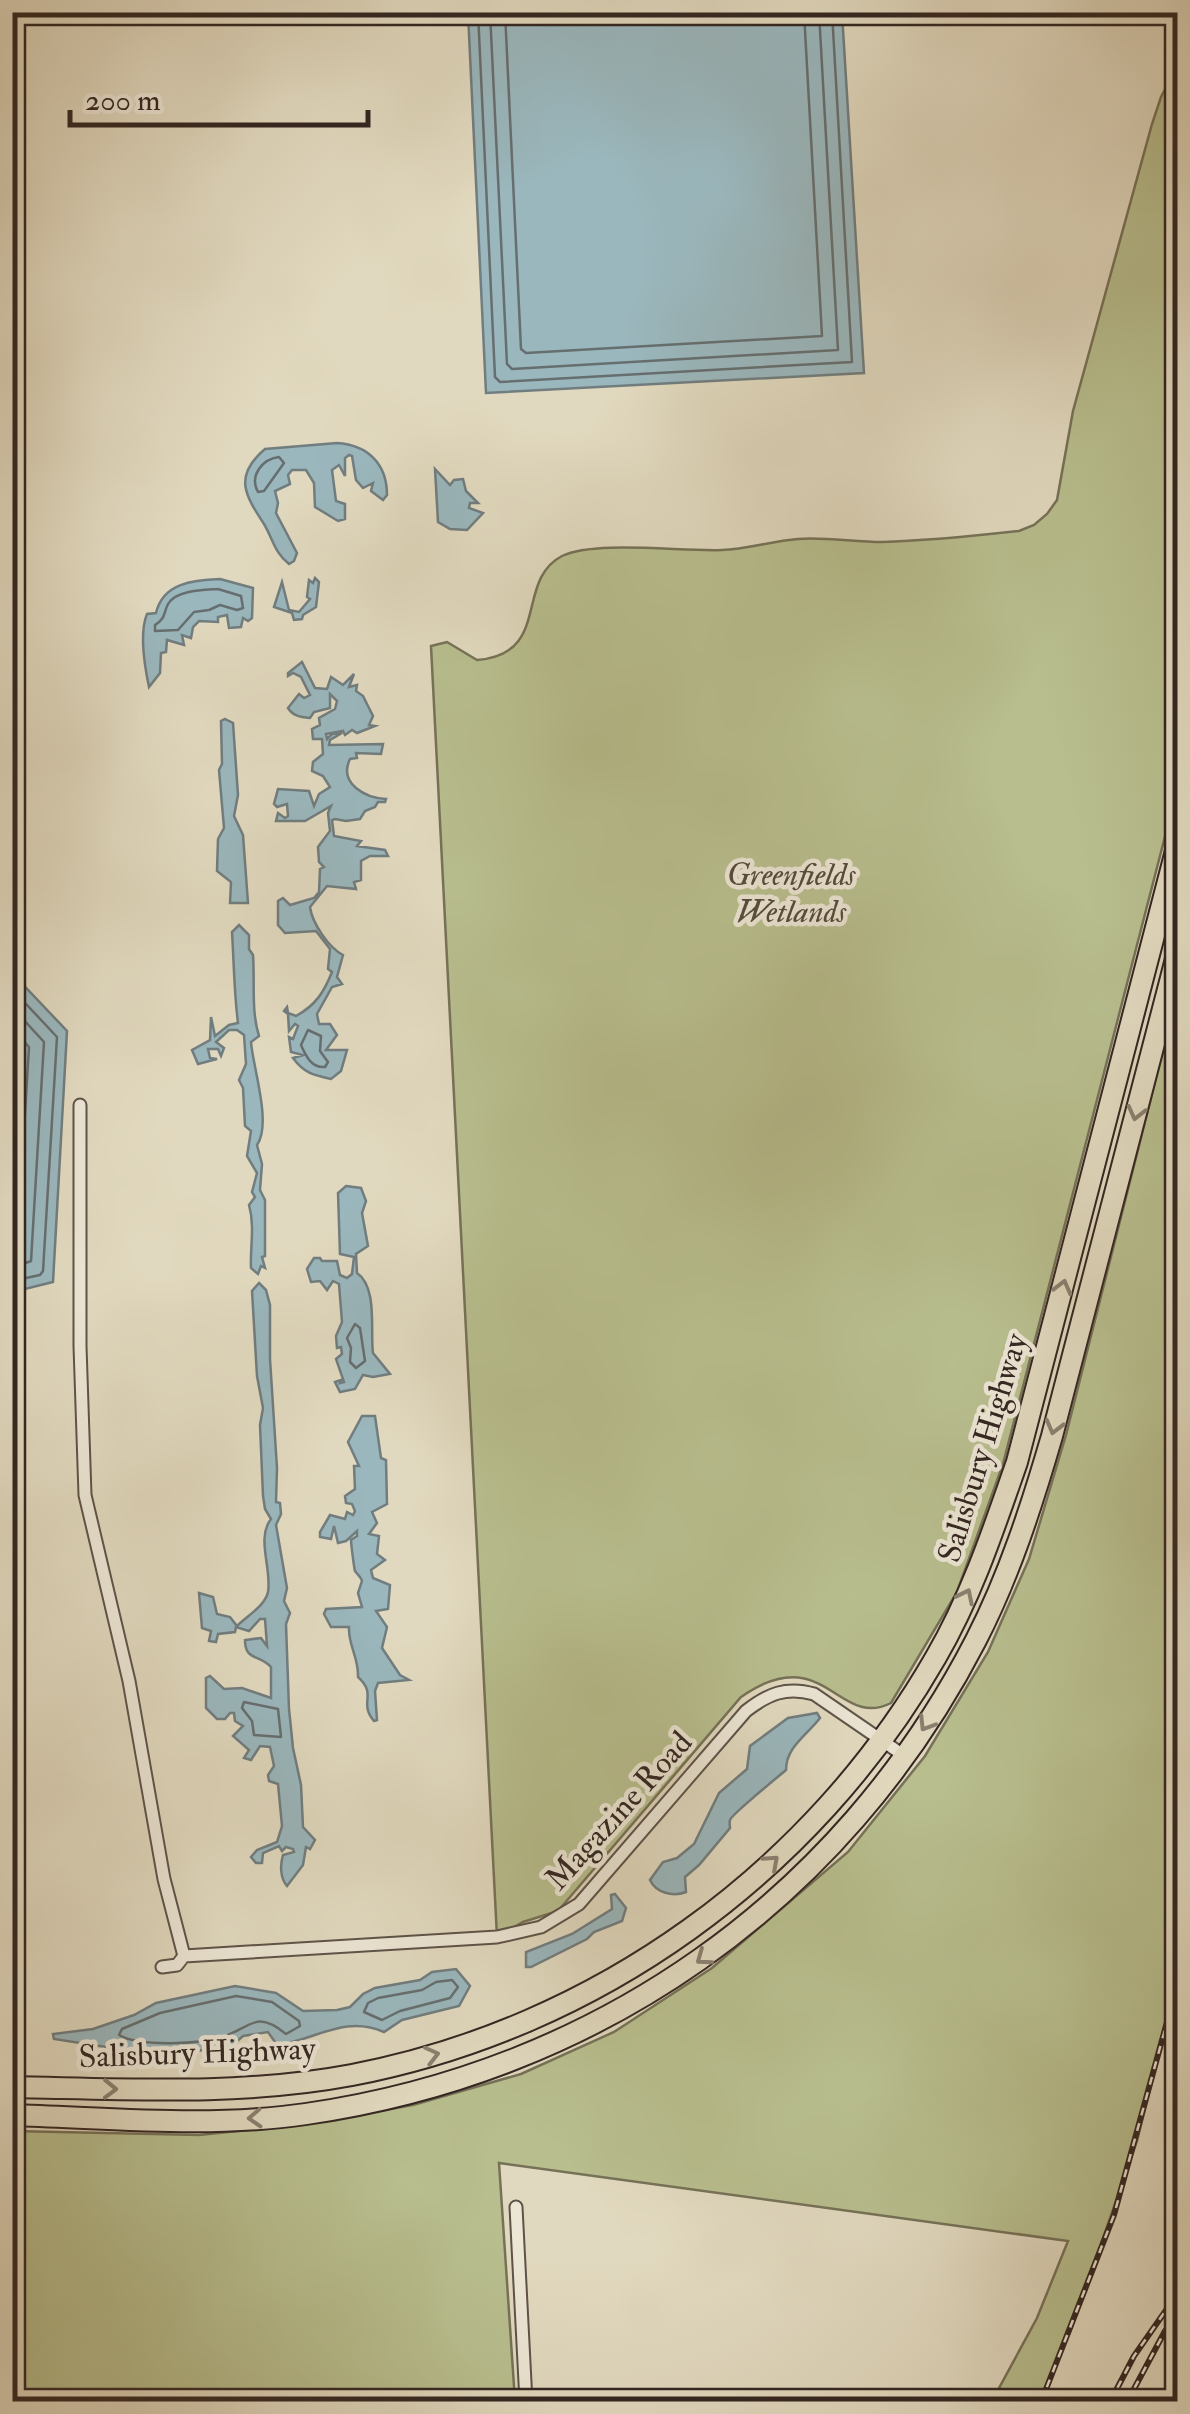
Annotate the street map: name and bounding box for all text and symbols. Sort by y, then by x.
scale bar [70,65,368,127]
text: 200 m [85,82,161,119]
park label: Greenfields Wetlands [727,855,856,932]
one-way arrow [1126,1104,1147,1121]
one-way arrow [1051,1279,1072,1296]
street label: Salisbury Highway [929,1328,1037,1567]
one-way arrow [1045,1418,1066,1435]
one-way arrow [953,1589,973,1607]
one-way arrow [919,1714,938,1732]
street label: Magazine Road [537,1723,701,1899]
one-way arrow [760,1856,779,1874]
one-way arrow [696,1946,714,1964]
street label: Salisbury Highway [78,2029,317,2077]
one-way arrow [423,2046,440,2067]
one-way arrow [102,2079,118,2100]
one-way arrow [247,2107,263,2128]

